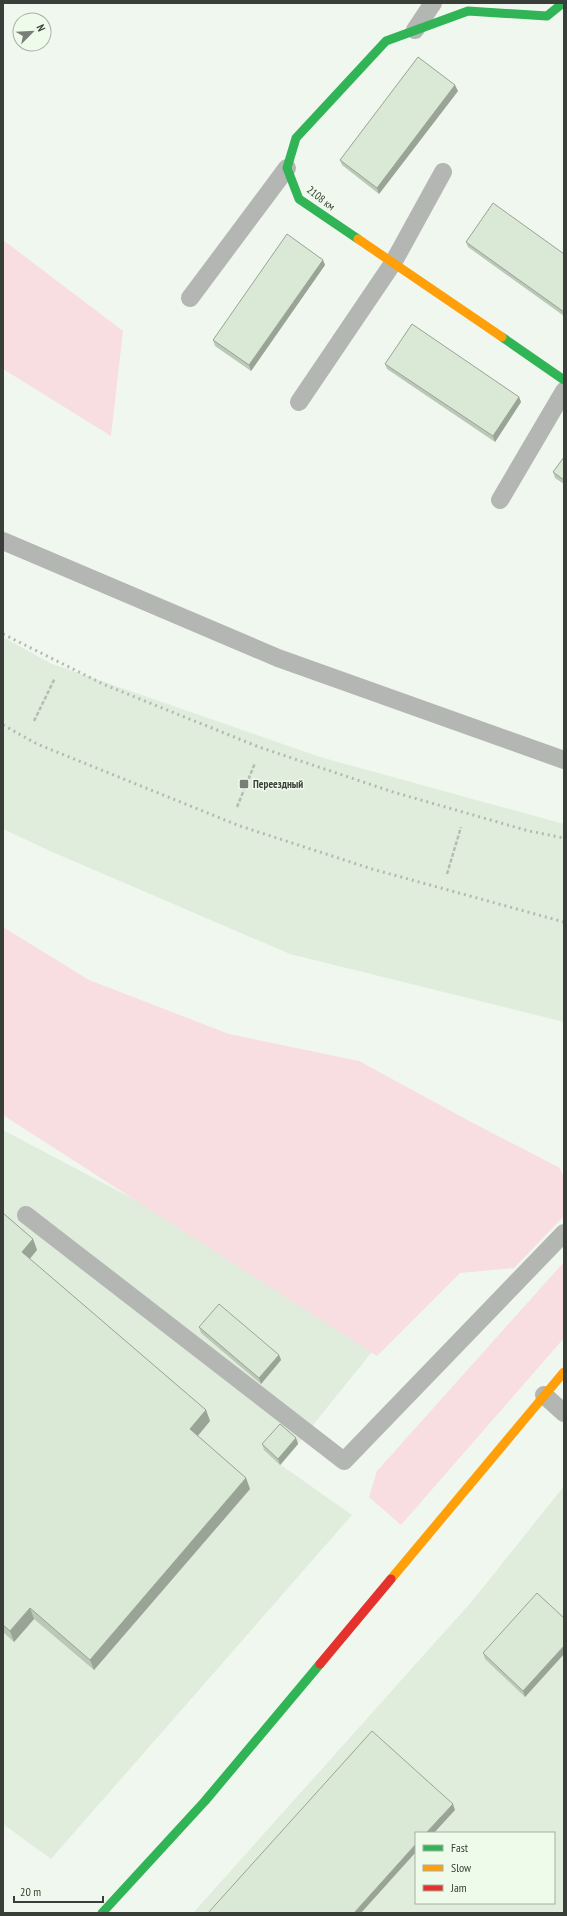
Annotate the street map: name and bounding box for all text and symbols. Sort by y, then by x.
north arrow [12,12,52,52]
text: N [34,22,49,34]
street label: 2108 км [304,183,338,214]
place label: Переездный [253,777,303,791]
marker: Переездный [238,778,250,790]
legend [415,1832,555,1904]
text: Fast [451,1840,469,1855]
text: Slow [451,1860,472,1875]
scale bar [14,1878,103,1904]
text: Jam [450,1880,467,1895]
text: 20 m [20,1884,41,1899]

